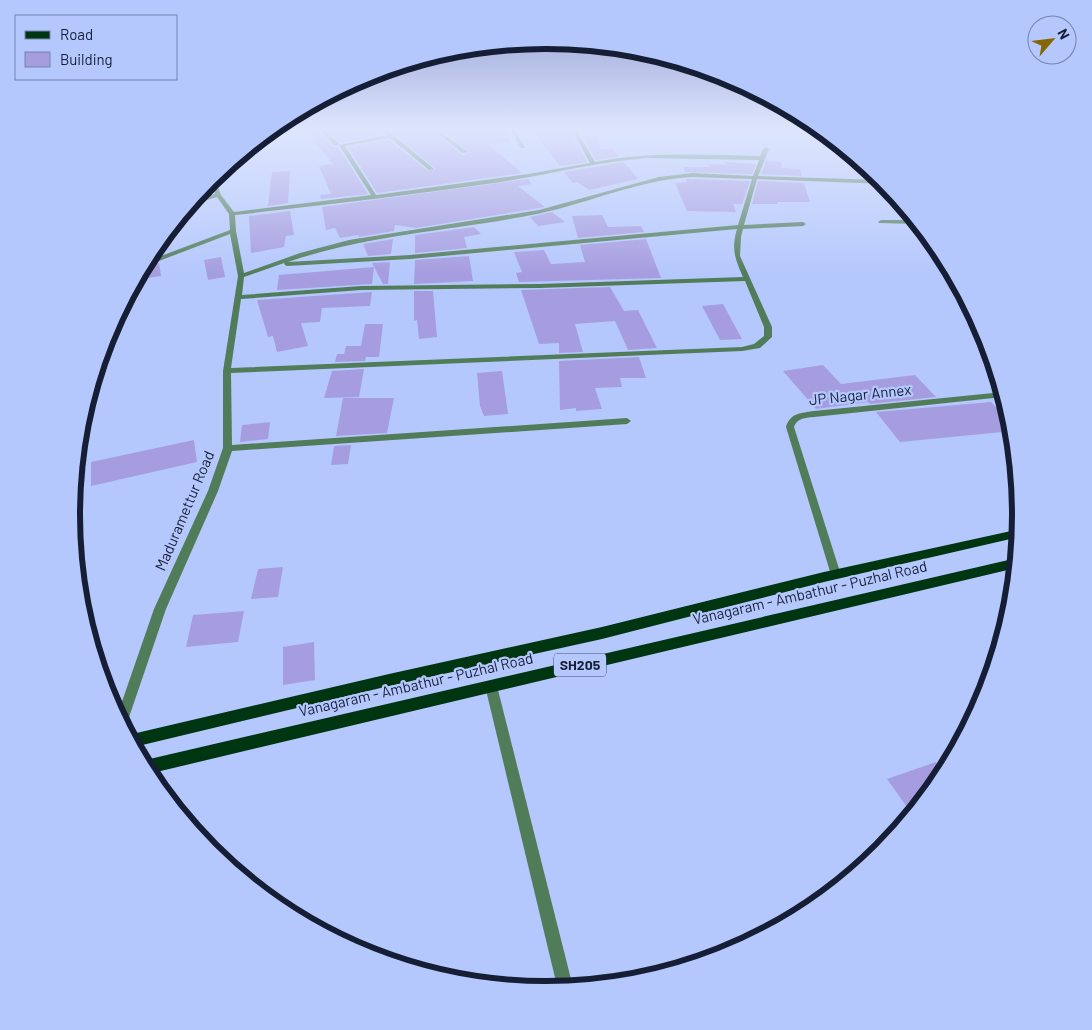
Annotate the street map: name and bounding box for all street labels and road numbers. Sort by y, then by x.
street label: JP Nagar Annex [808,380,912,408]
street label: Maduramettur Road [151,448,217,573]
street label: Vanagaram - Ambathur - Puzhal Road [691,556,929,628]
street label: Vanagaram - Ambathur - Puzhal Road [297,648,535,720]
road number: SH205 [554,654,606,676]

